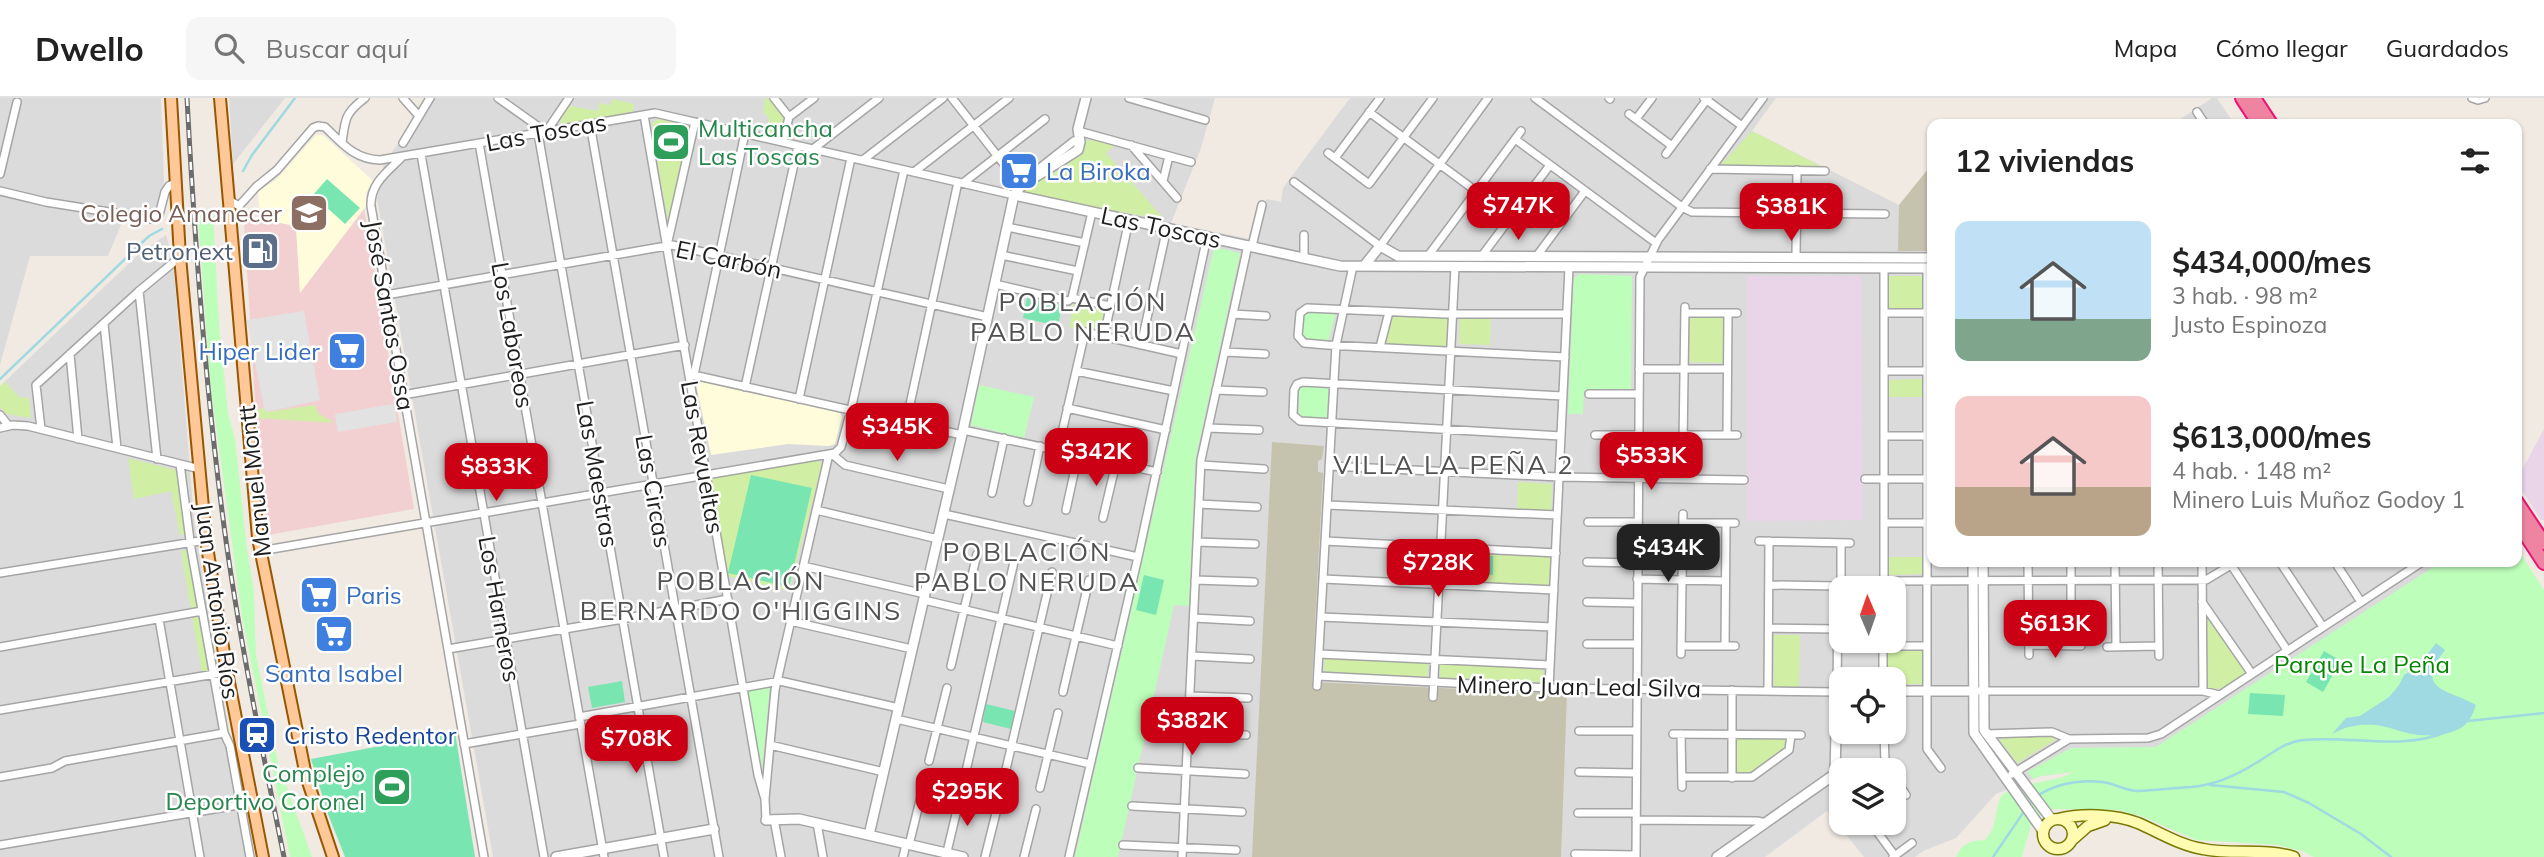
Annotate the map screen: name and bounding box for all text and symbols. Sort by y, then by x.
search box [186,17,676,80]
text: Dwello [35,28,144,69]
icon: search [210,29,248,67]
text: Buscar aquí [266,32,408,65]
text: Mapa [2114,33,2177,63]
text: Cómo llegar [2215,33,2348,63]
text: Guardados [2386,33,2509,63]
street label: Las Toscas [483,107,609,157]
place label: Multicancha Las Toscas [698,113,833,171]
sports icon: Multicancha Las Toscas [650,121,692,163]
text: 12 viviendas [1955,142,2134,180]
icon: filters [2456,142,2494,180]
supermarket icon: La Biroka [998,150,1040,192]
place label: La Biroka [1046,156,1151,186]
pin: $747K [1469,183,1567,242]
pin: $381K [1742,184,1840,243]
text: $747K [1483,190,1553,219]
text: $381K [1756,191,1826,220]
school or university icon: Colegio Amanecer [288,192,330,234]
place label: Colegio Amanecer [80,198,282,228]
street label: Las Toscas [1098,200,1224,254]
street label: José Santos Ossa [358,217,422,413]
fuel station icon: Petronext [239,230,281,272]
street label: El Carbón [673,233,785,285]
place label: Petronext [126,236,233,266]
text: $434,000/mes [2172,243,2372,281]
icon: home [2011,249,2095,333]
street label: Los Laboreos [485,260,541,410]
text: 3 hab. · 98 m² [2172,281,2317,310]
district label: POBLACIÓN PABLO NERUDA [970,285,1196,348]
text: Justo Espinoza [2172,310,2327,339]
supermarket icon: Hiper Lider [326,330,368,372]
place label: Hiper Lider [199,336,320,366]
street label: Las Revueltas [675,378,731,536]
street label: Las Maestras [570,398,626,550]
street label: Manuel Montt [231,403,277,559]
pin: $345K [848,404,946,463]
text: $345K [862,411,932,440]
text: $613,000/mes [2172,418,2372,456]
icon: home [2011,424,2095,508]
pin: $342K [1047,428,1145,488]
street label: Las Circas [629,432,679,550]
pin: $533K [1602,432,1700,492]
text: $342K [1061,436,1131,465]
text: $533K [1616,440,1686,469]
pin: $833K [447,444,545,503]
district label: VILLA LA PEÑA 2 [1333,448,1575,481]
text: $833K [461,451,531,480]
text: 4 hab. · 148 m² [2172,456,2331,485]
text: Minero Luis Muñoz Godoy 1 [2172,485,2465,514]
street label: Juan Antonio Ríos [189,501,247,701]
pin: $434K [1619,524,1717,584]
text: $434K [1633,532,1703,561]
street label: Los Harneros [472,534,528,684]
district label: POBLACIÓN PABLO NERUDA [914,535,1140,598]
pin: $728K [1389,540,1487,599]
text: $728K [1403,547,1473,576]
district label: POBLACIÓN BERNARDO O'HIGGINS [580,564,902,627]
supermarket icon: Paris [298,574,340,616]
north arrow [1829,576,1906,653]
map controls [1829,576,1906,835]
place label: Paris [346,580,402,610]
pin: $613K [2006,601,2104,660]
text: $613K [2020,608,2090,637]
supermarket icon: Santa Isabel [313,613,355,655]
park label: Parque La Peña [2274,649,2450,679]
place label: Santa Isabel [265,658,403,688]
button: locate [1829,667,1906,744]
street label: Minero Juan Leal Silva [1457,669,1701,703]
pin: $382K [1143,698,1241,757]
text: $382K [1157,705,1227,734]
station icon: Cristo Redentor [236,714,278,756]
pin: $708K [587,716,685,775]
place label: Cristo Redentor [284,720,457,750]
text: $708K [601,723,671,752]
place label: Complejo Deportivo Coronel [166,758,365,816]
button: layers [1829,758,1906,835]
sports icon: Complejo Deportivo Coronel [371,766,413,808]
pin: $295K [918,768,1016,828]
text: $295K [932,776,1002,805]

